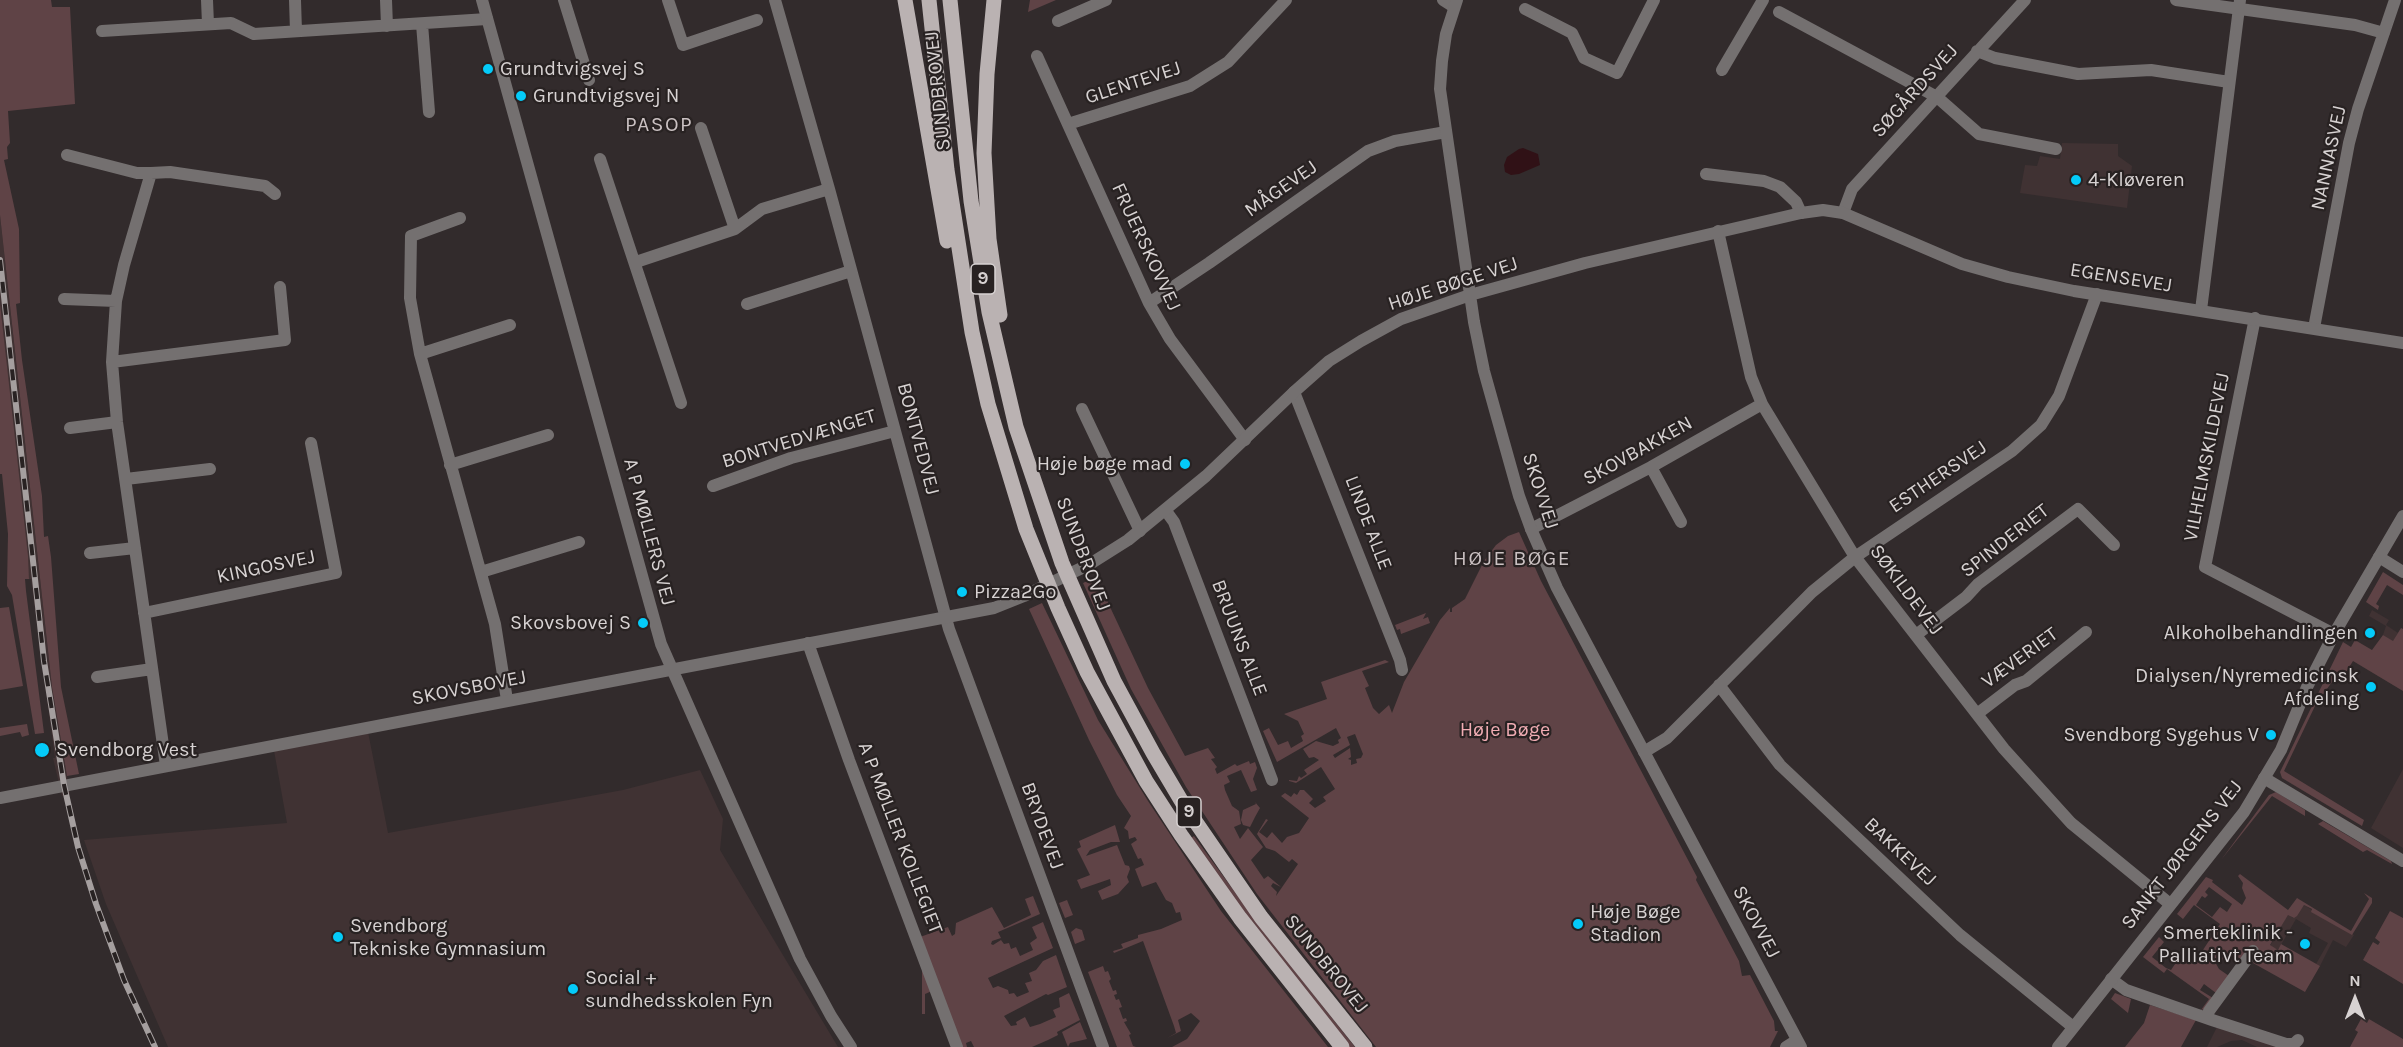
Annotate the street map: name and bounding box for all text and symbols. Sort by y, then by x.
street label: SUNDBROVEJ [920,30,956,152]
street label: SØGÅRDSVEJ [1867,39,1963,143]
street label: GLENTEVEJ [1082,56,1184,110]
place label: Grundtvigsvej S [500,57,645,81]
marker: Grundtvigsvej S [481,62,495,76]
place label: Grundtvigsvej N [533,84,679,108]
marker: Grundtvigsvej N [514,89,528,103]
street label: NANNASVEJ [2306,103,2352,213]
district label: PASOP [625,112,693,138]
street label: MÅGEVEJ [1240,155,1322,223]
place label: 4-Kløveren [2088,168,2185,192]
marker: 4-Kløveren [2069,173,2083,187]
street label: FRUERSKOVVEJ [1106,179,1186,315]
street label: HØJE BØGE VEJ [1385,252,1521,316]
street label: EGENSEVEJ [2068,258,2174,298]
road number: 9 [971,264,995,294]
street label: VILHELMSKILDEVEJ [2179,371,2235,543]
street label: BONTVEDVEJ [891,380,945,498]
street label: BONTVEDVÆNGET [719,404,879,474]
street label: SKOVBAKKEN [1579,411,1697,491]
street label: ESTHERSVEJ [1885,435,1991,519]
street label: SKOVVEJ [1516,450,1564,532]
place label: Høje bøge mad [1037,452,1173,476]
street label: A P MØLLERS VEJ [618,456,680,608]
marker: Høje bøge mad [1178,457,1192,471]
street label: LINDE ALLE [1339,472,1397,574]
street label: SUNDBROVEJ [1050,494,1116,614]
street label: SPINDERIET [1956,499,2054,583]
street label: SØKILDEVEJ [1864,540,1948,640]
street label: KINGOSVEJ [215,545,317,589]
district label: HØJE BØGE [1453,546,1571,572]
street label: BRUUNS ALLE [1206,576,1272,700]
place label: Pizza2Go [974,580,1056,604]
marker: Pizza2Go [955,585,969,599]
place label: Skovsbovej S [510,611,631,635]
marker: Skovsbovej S [636,616,650,630]
place label: Alkoholbehandlingen [2164,621,2358,645]
street label: VÆVERIET [1977,622,2063,694]
marker: Alkoholbehandlingen [2363,626,2377,640]
place label: Dialysen/Nyremedicinsk Afdeling [2135,664,2359,711]
street label: SKOVSBOVEJ [410,665,528,711]
marker: Dialysen/Nyremedicinsk Afdeling [2364,680,2378,694]
park label: Høje Bøge [1460,718,1550,742]
place label: Svendborg Sygehus V [2063,723,2259,747]
marker: Svendborg Sygehus V [2264,728,2278,742]
place label: Svendborg Vest [56,738,197,762]
street label: A P MØLLER KOLLEGIET [852,739,948,937]
marker: Svendborg Vest [33,741,51,759]
street label: SANKT JØRGENS VEJ [2116,776,2248,934]
street label: BRYDEVEJ [1015,779,1069,873]
road number: 9 [1177,797,1201,827]
street label: BAKKEVEJ [1859,813,1941,891]
street label: SKOVVEJ [1727,882,1785,962]
place label: Høje Bøge Stadion [1590,900,1681,947]
street label: SUNDBROVEJ [1279,910,1373,1018]
place label: Svendborg Tekniske Gymnasium [350,914,546,961]
marker: Høje Bøge Stadion [1571,917,1585,931]
place label: Smerteklinik - Palliativt Team [2158,921,2293,968]
marker: Svendborg Tekniske Gymnasium [331,930,345,944]
marker: Smerteklinik - Palliativt Team [2298,937,2312,951]
place label: Social + sundhedsskolen Fyn [585,966,773,1013]
north arrow [2325,969,2385,1029]
text: N [2349,971,2361,990]
marker: Social + sundhedsskolen Fyn [566,982,580,996]

